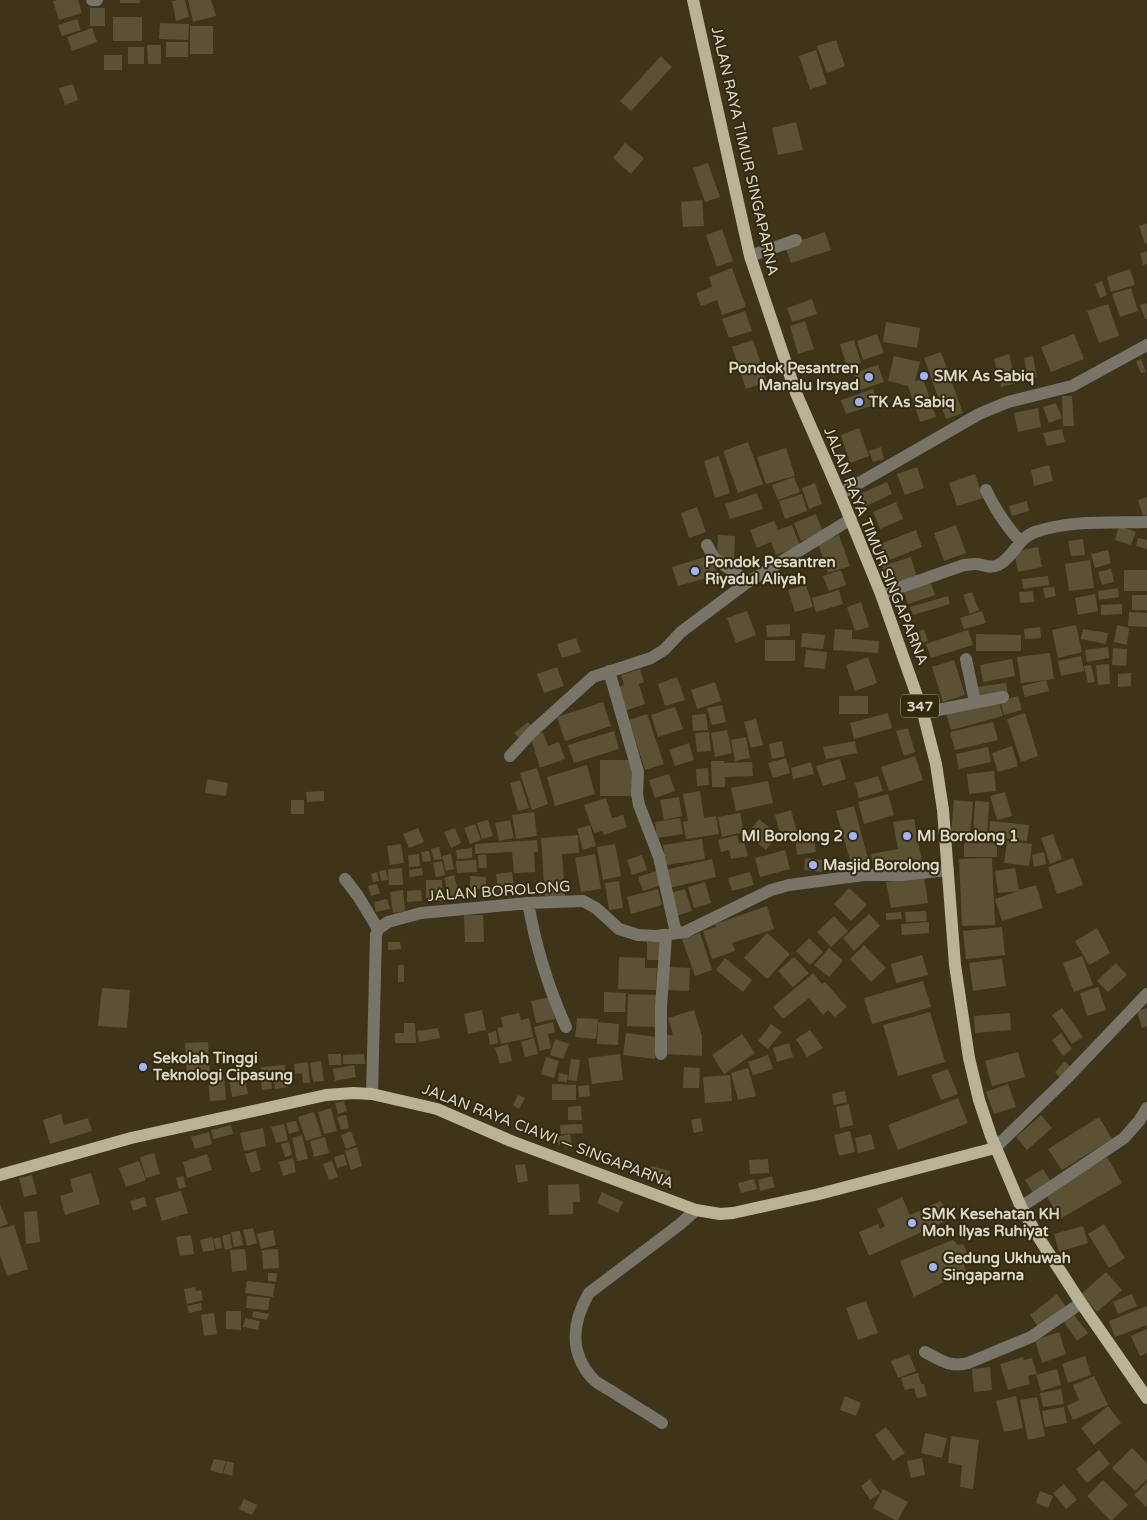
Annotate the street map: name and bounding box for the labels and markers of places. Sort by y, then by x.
place label: Pondok Pesantren Manalu Irsyad [728,359,859,395]
place label: SMK As Sabiq [934,367,1034,386]
marker: SMK As Sabiq [918,370,930,382]
marker: Pondok Pesantren Manalu Irsyad [863,371,875,383]
place label: TK As Sabiq [868,393,955,412]
marker: TK As Sabiq [853,396,865,408]
place label: Pondok Pesantren Riyadul Aliyah [705,553,836,589]
marker: Pondok Pesantren Riyadul Aliyah [689,565,701,577]
place label: MI Borolong 2 [741,827,843,846]
place label: MI Borolong 1 [917,827,1019,846]
marker: MI Borolong 2 [847,830,859,842]
marker: MI Borolong 1 [901,830,913,842]
place label: Masjid Borolong [823,856,940,875]
marker: Masjid Borolong [807,859,819,871]
place label: Sekolah Tinggi Teknologi Cipasung [152,1049,293,1085]
marker: Sekolah Tinggi Teknologi Cipasung [137,1061,149,1073]
place label: SMK Kesehatan KH Moh Ilyas Ruhiyat [922,1205,1060,1241]
marker: SMK Kesehatan KH Moh Ilyas Ruhiyat [906,1217,918,1229]
place label: Gedung Ukhuwah Singaparna [943,1249,1071,1285]
marker: Gedung Ukhuwah Singaparna [927,1261,939,1273]

